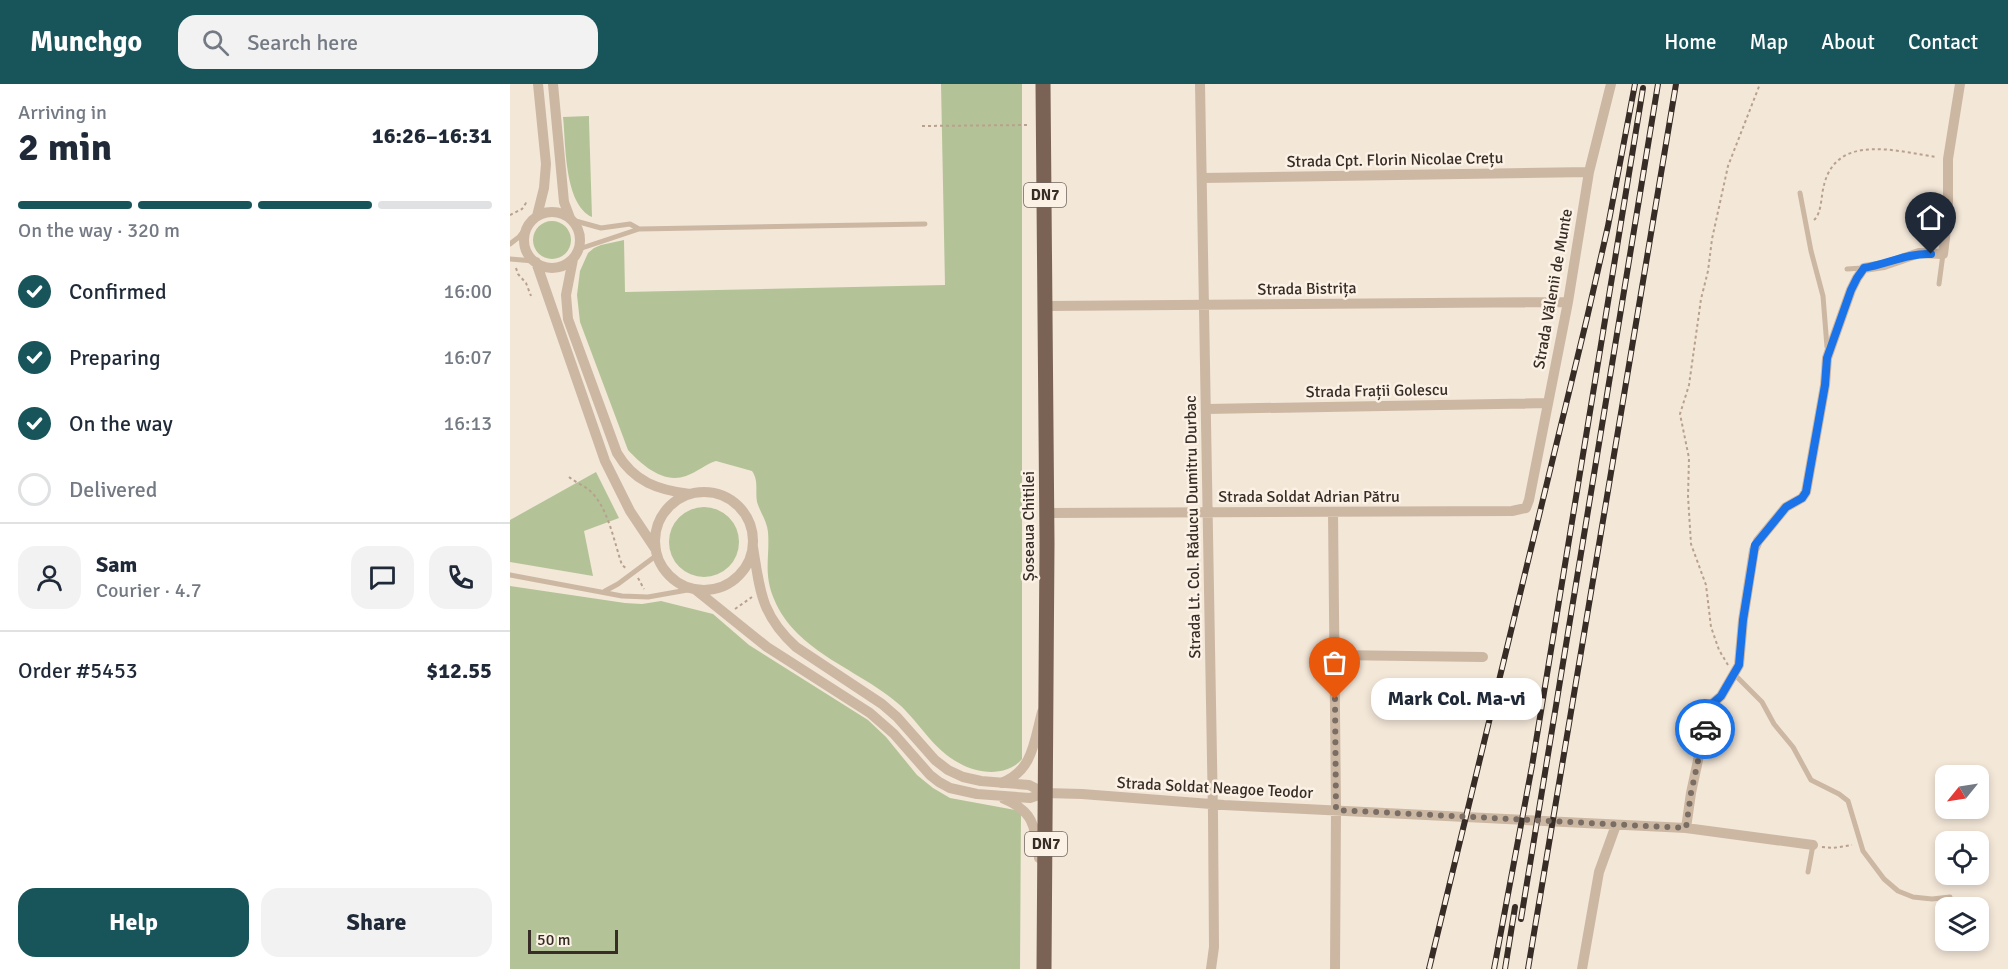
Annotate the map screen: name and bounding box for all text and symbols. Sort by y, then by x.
search box [178,15,598,69]
text: Munchgo [30,25,142,59]
icon: search [199,26,232,59]
text: Search here [247,29,358,56]
text: Home [1664,29,1717,55]
text: Map [1750,29,1788,55]
text: About [1821,29,1875,55]
text: Contact [1908,29,1978,55]
text: Arriving in [18,100,107,125]
text: 16:26–16:31 [372,122,492,149]
text: 2 min [18,123,112,171]
street label: Strada Cpt. Florin Nicolae Crețu [1286,148,1504,172]
road number: DN7 [1024,183,1066,207]
pin [1905,192,1956,254]
icon: home [1914,201,1947,234]
street label: Strada Vălenii de Munte [1529,207,1577,371]
text: On the way · 320 m [18,218,180,243]
icon: check [18,275,51,308]
text: Confirmed [69,278,167,305]
street label: Strada Bistrița [1257,278,1357,300]
text: 16:00 [443,279,492,304]
icon: check [18,341,51,374]
text: Preparing [69,344,161,371]
text: 16:07 [443,345,492,370]
street label: Strada Frații Golescu [1306,380,1448,402]
street label: Strada Lt. Col. Răducu Dumitru Durbac [1181,395,1205,659]
icon: check [18,407,51,440]
text: On the way [69,410,173,437]
text: 16:13 [443,411,492,436]
street label: Șoseaua Chitilei [1019,471,1039,581]
text: Delivered [69,476,157,503]
street label: Strada Soldat Adrian Pătru [1218,487,1400,507]
button: person [18,546,81,609]
button: chat [351,546,414,609]
button: phone [429,546,492,609]
text: Sam [96,551,137,578]
text: Courier · 4.7 [96,578,202,603]
pin [1309,637,1360,699]
icon: bag [1318,646,1351,679]
text: Order #5453 [18,657,138,684]
text: $12.55 [426,657,492,684]
callout: Mark Col. Ma-vi [1371,678,1542,720]
text: Mark Col. Ma-vi [1387,686,1526,711]
courier [1675,699,1735,759]
icon: car [1689,713,1722,746]
north arrow [1935,765,1989,819]
map controls [1935,765,1989,951]
street label: Strada Soldat Neagoe Teodor [1116,773,1314,803]
button: locate [1935,831,1989,885]
road number: DN7 [1025,832,1067,856]
button: Help [18,888,249,957]
button: Share [261,888,492,957]
button: layers [1935,897,1989,951]
scale bar [528,927,618,954]
text: 50 m [537,930,571,950]

